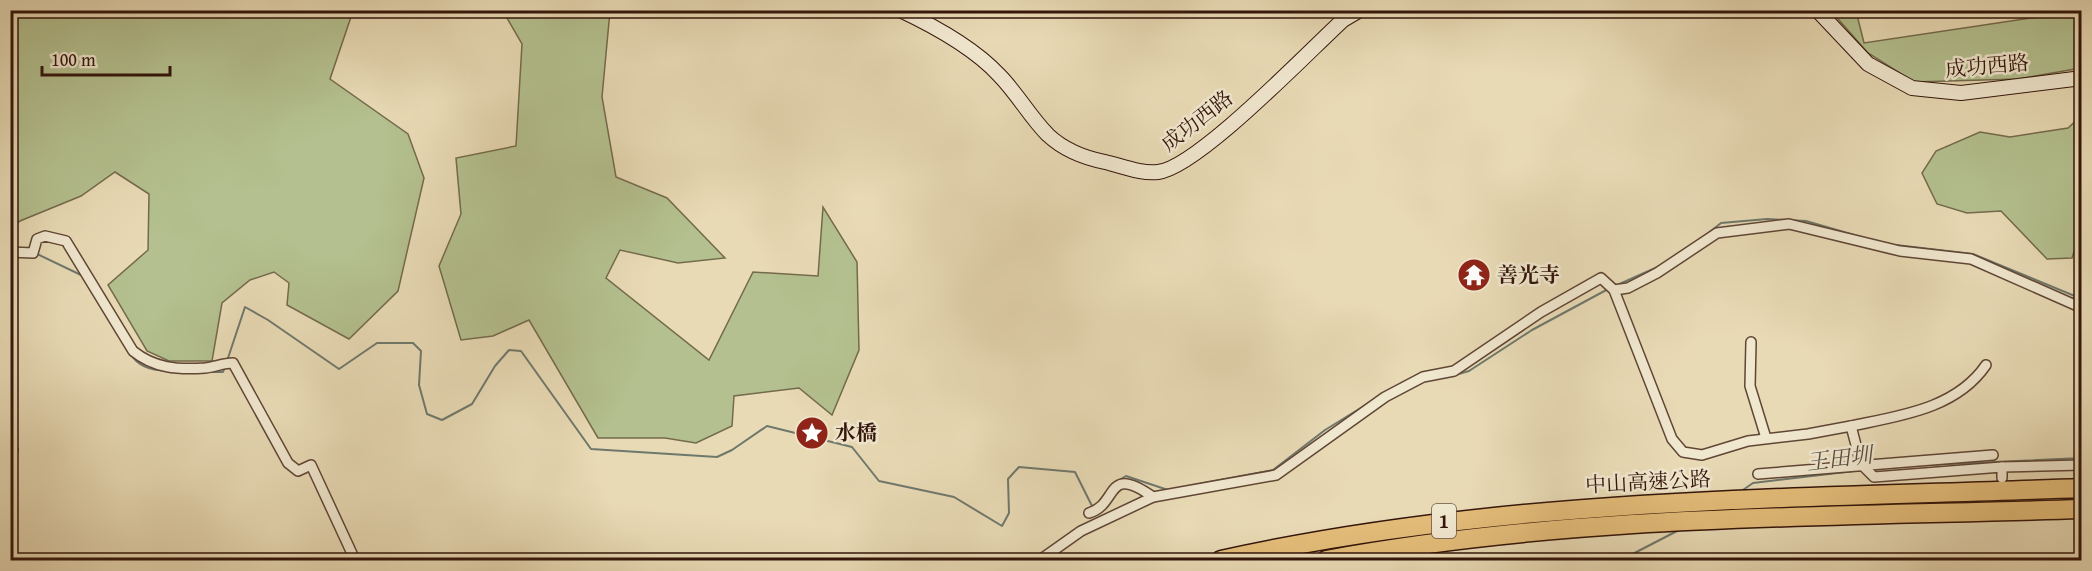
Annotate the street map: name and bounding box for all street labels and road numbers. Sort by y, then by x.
street label: 成功西路 [1944,46,2030,85]
street label: 成功西路 [1154,83,1239,159]
street label: 中山高速公路 [1584,463,1712,500]
road number: 1 [1432,504,1456,538]

